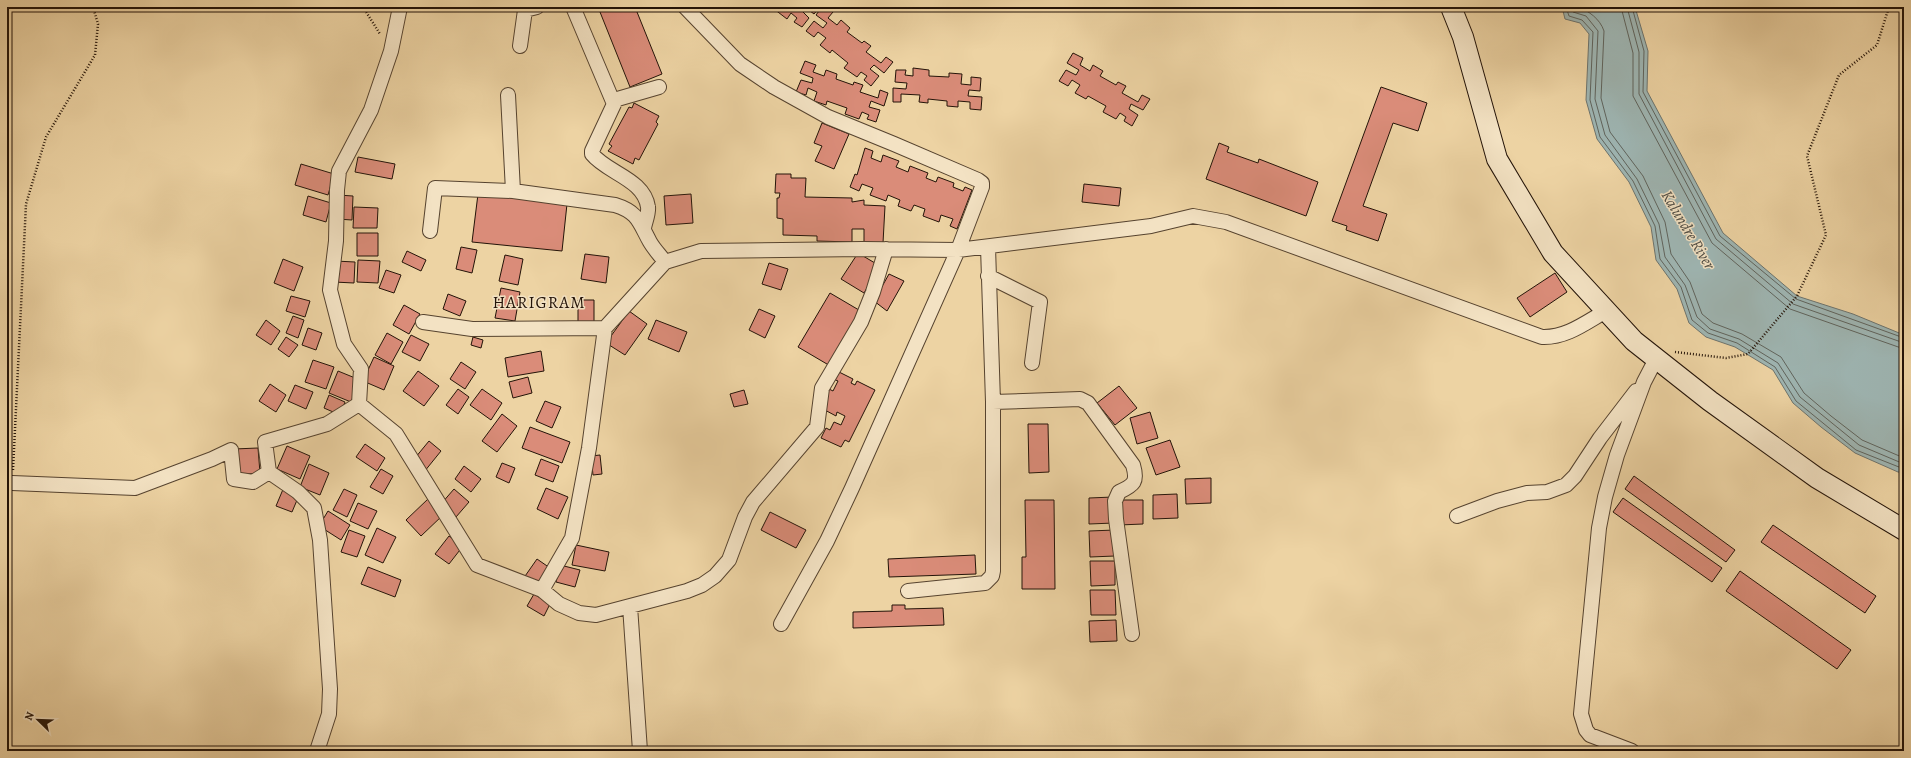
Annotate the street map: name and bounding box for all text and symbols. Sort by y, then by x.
water label: Kalundre River [1656,186,1720,274]
district label: HARIGRAM [492,291,586,314]
north arrow [18,700,58,740]
text: N [21,710,38,723]

